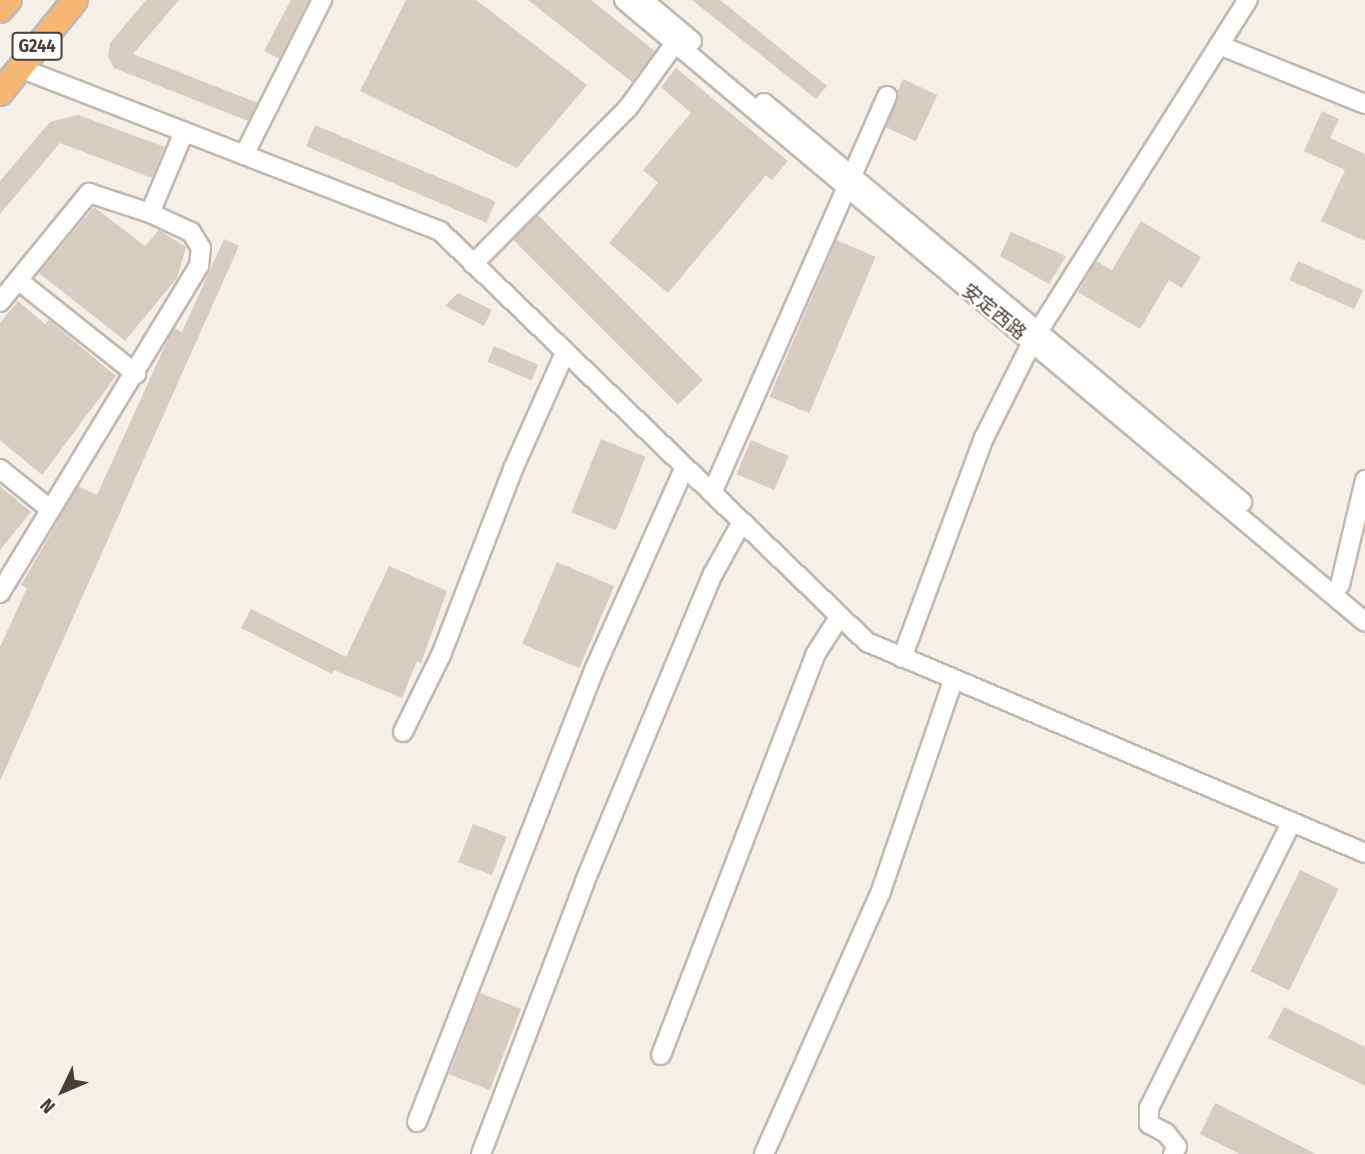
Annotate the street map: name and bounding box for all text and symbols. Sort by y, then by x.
road number: G244 [11,32,63,60]
street label: 安定西路 [957,279,1031,345]
north arrow [28,1056,98,1126]
text: N [35,1094,60,1118]

